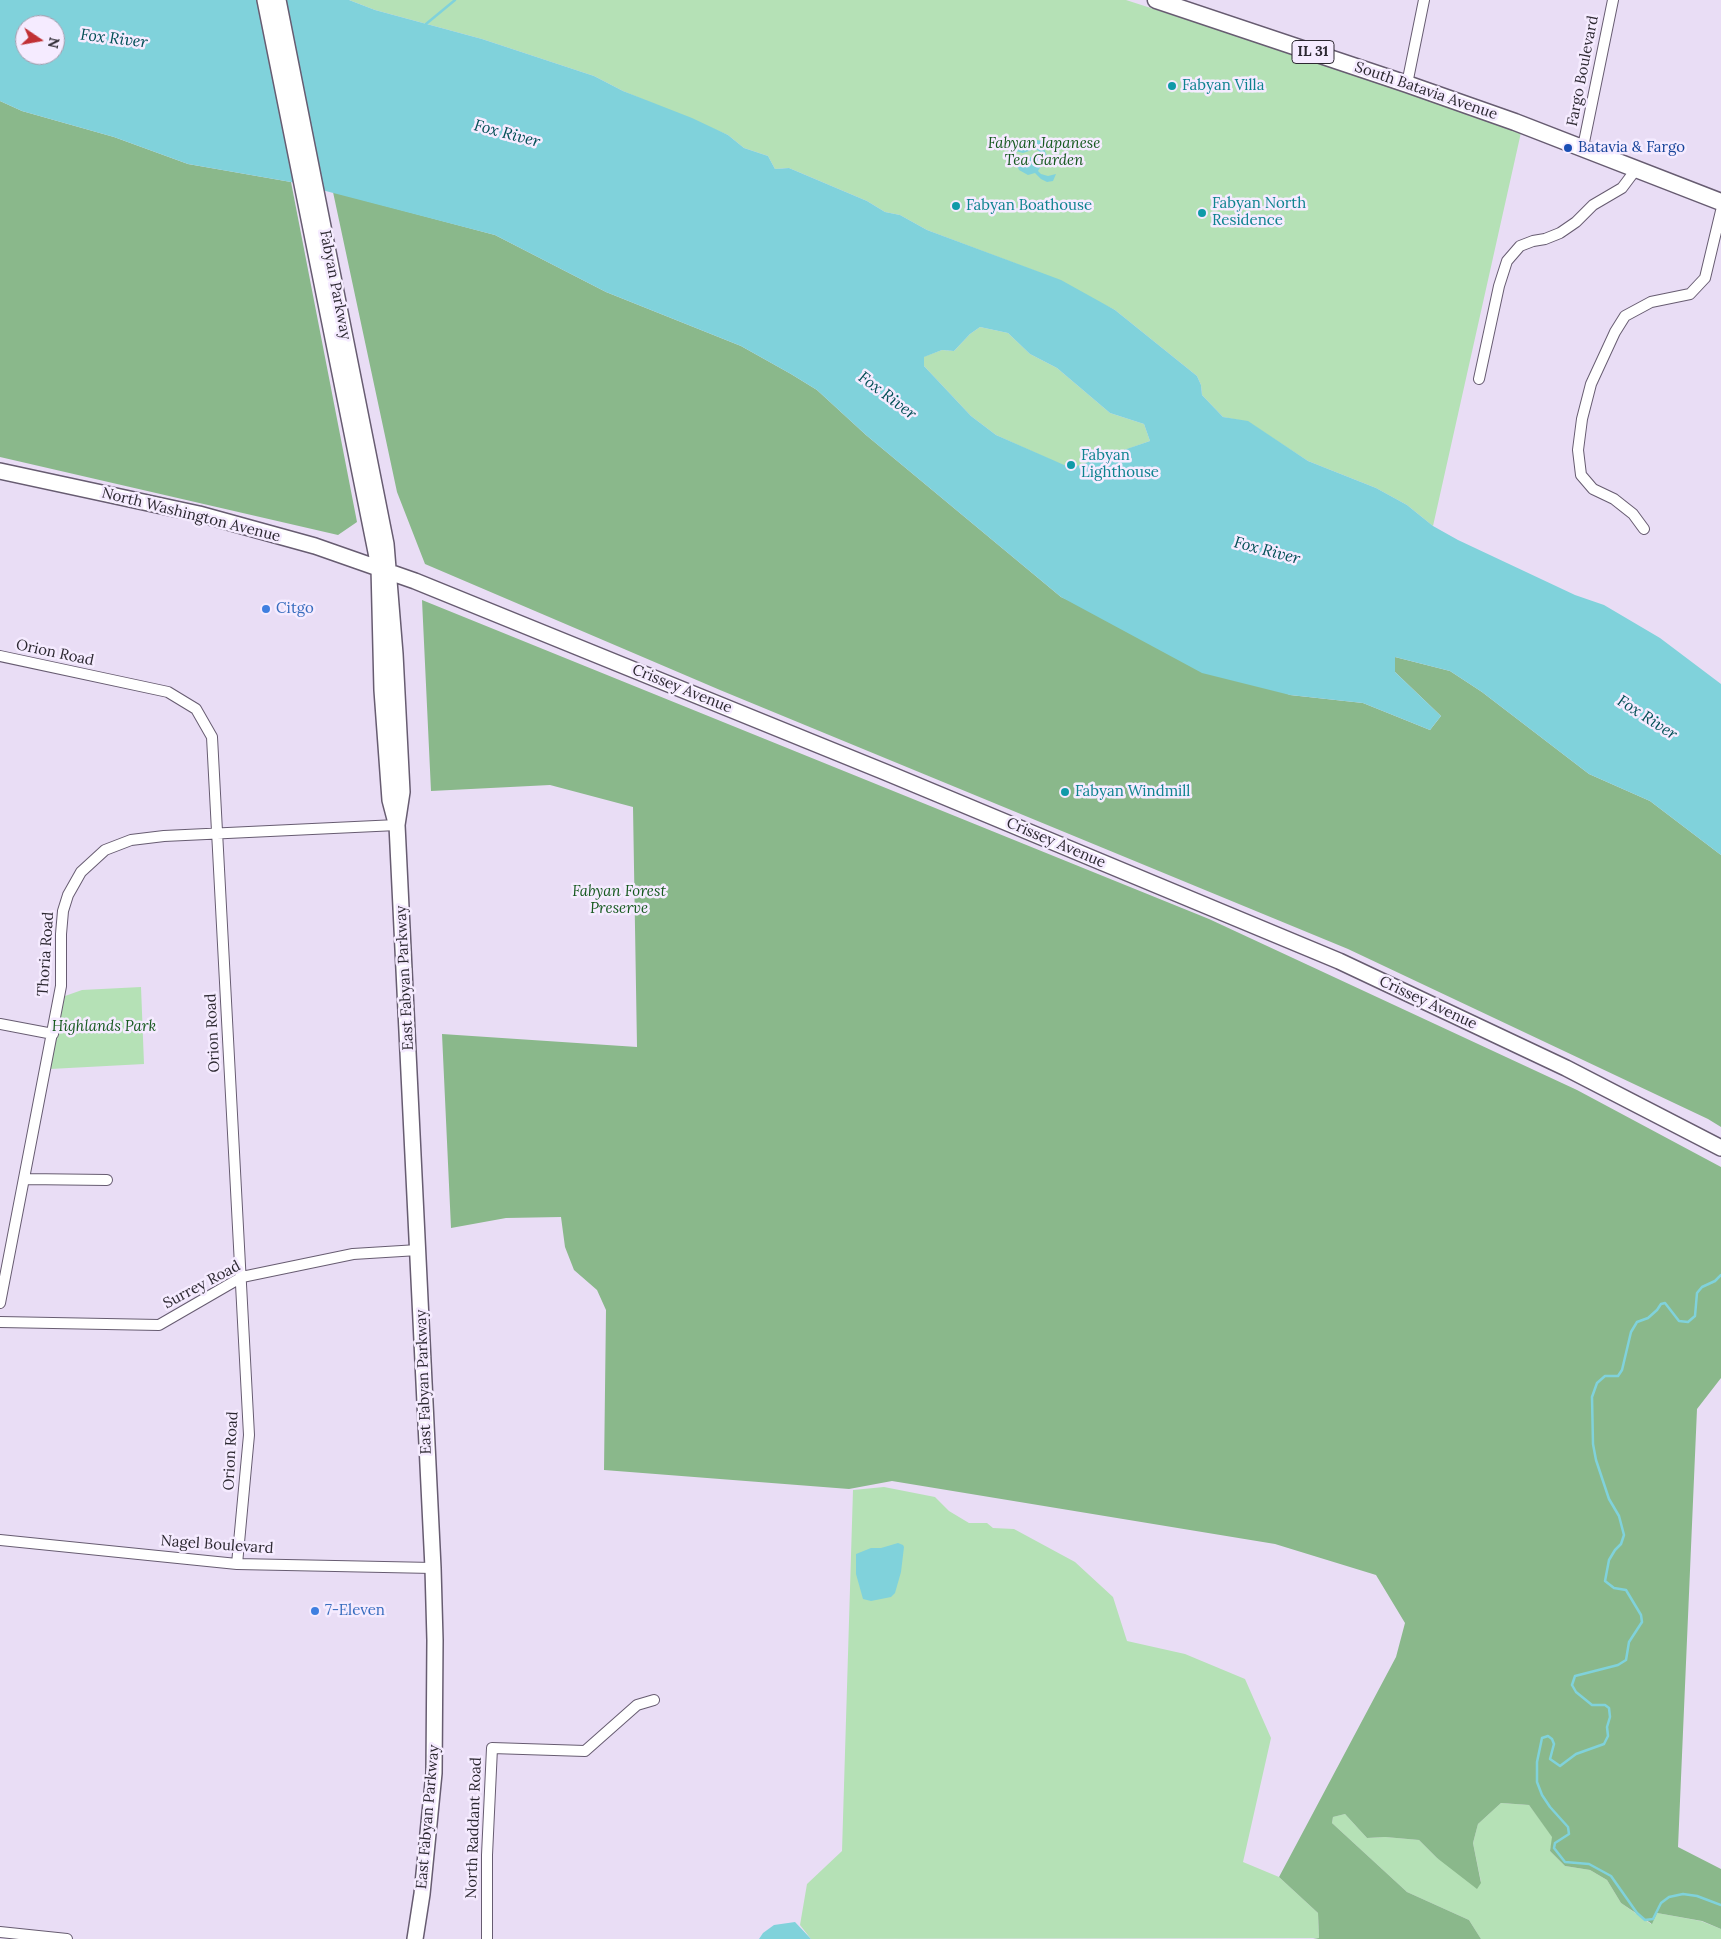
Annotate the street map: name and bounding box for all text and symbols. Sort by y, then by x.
street label: Fargo Boulevard [1563,14,1603,128]
north arrow [15,15,65,65]
water label: Fox River [79,25,149,53]
text: N [44,36,64,50]
road number: IL 31 [1292,41,1334,64]
street label: South Batavia Avenue [1352,58,1500,124]
place label: Fabyan Villa [1182,77,1264,95]
marker: Fabyan Villa [1166,80,1178,92]
water label: Fox River [472,116,542,152]
park label: Fabyan Japanese Tea Garden [988,135,1100,170]
place label: Batavia & Fargo [1578,139,1685,157]
marker: Batavia & Fargo [1562,142,1574,154]
place label: Fabyan North Residence [1212,195,1306,230]
place label: Fabyan Boathouse [966,197,1092,215]
marker: Fabyan Boathouse [950,200,962,212]
marker: Fabyan North Residence [1196,207,1208,219]
street label: Fabyan Parkway [316,229,354,341]
water label: Fox River [854,368,920,424]
place label: Fabyan Lighthouse [1081,447,1159,482]
marker: Fabyan Lighthouse [1065,459,1077,471]
street label: North Washington Avenue [100,484,282,546]
water label: Fox River [1232,533,1302,569]
place label: Citgo [276,600,314,618]
marker: Citgo [260,603,272,615]
street label: Orion Road [14,636,96,670]
street label: Crissey Avenue [630,661,734,717]
water label: Fox River [1613,691,1681,745]
place label: Fabyan Windmill [1075,783,1190,801]
marker: Fabyan Windmill [1059,786,1071,798]
street label: Crissey Avenue [1004,814,1108,872]
park label: Fabyan Forest Preserve [572,883,666,918]
street label: East Fabyan Parkway [392,905,418,1051]
street label: Thoria Road [34,911,58,997]
street label: Crissey Avenue [1376,972,1480,1034]
street label: Orion Road [202,993,224,1073]
park label: Highlands Park [52,1018,156,1036]
street label: Surrey Road [160,1257,244,1313]
street label: East Fabyan Parkway [412,1309,436,1455]
street label: Orion Road [220,1411,242,1491]
street label: Nagel Boulevard [160,1532,274,1558]
place label: 7-Eleven [325,1602,385,1620]
marker: 7-Eleven [309,1605,321,1617]
street label: East Fabyan Parkway [413,1744,443,1890]
street label: North Raddant Road [463,1757,485,1899]

